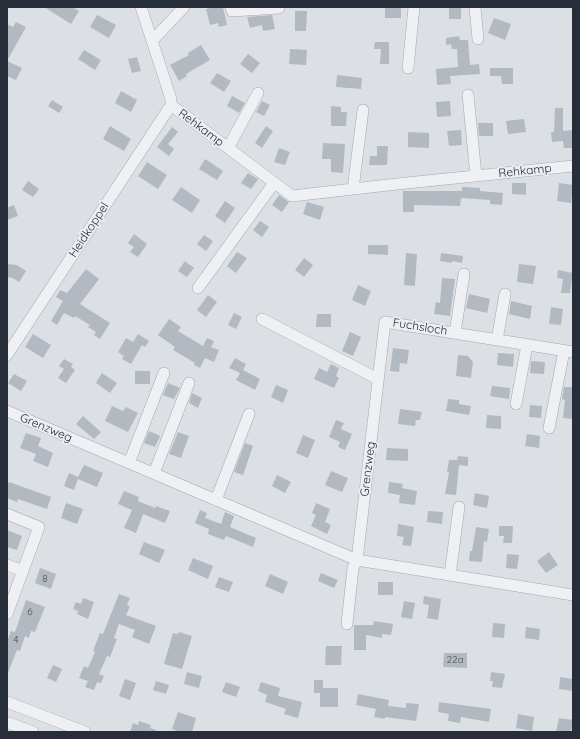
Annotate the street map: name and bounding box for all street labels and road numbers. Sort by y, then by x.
street label: Rehkamp [175,106,227,150]
street label: Rehkamp [498,161,552,181]
street label: Heidkoppel [66,200,112,260]
street label: Fuchsloch [392,316,448,338]
street label: Grenzweg [18,411,74,445]
street label: Grenzweg [357,441,379,497]

